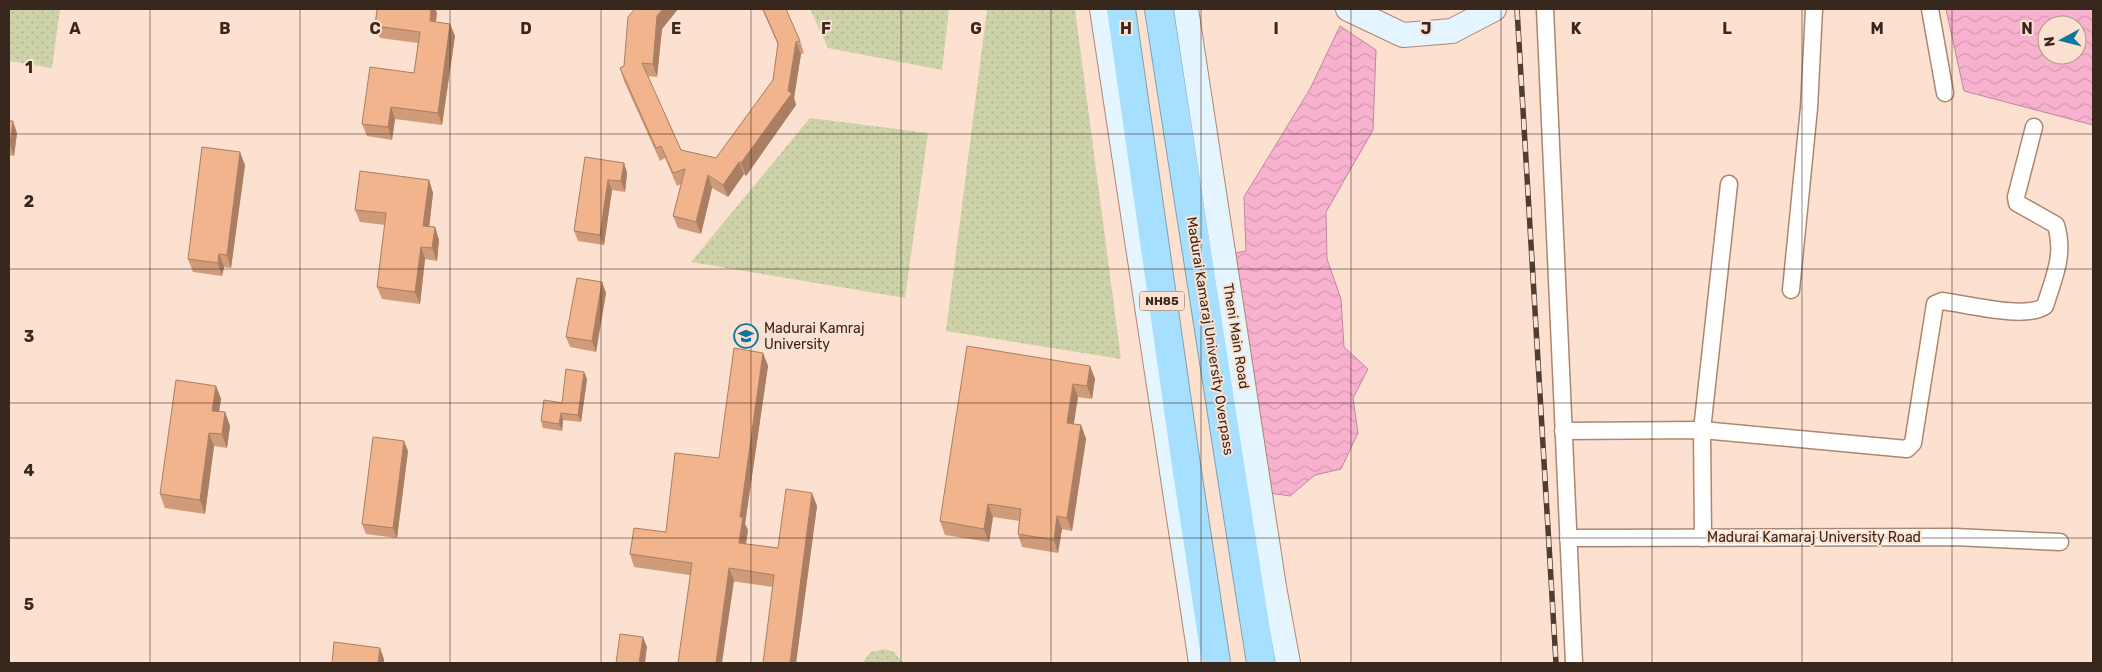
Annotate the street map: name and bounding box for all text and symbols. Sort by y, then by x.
north arrow [2037,15,2087,65]
text: A [69,19,81,38]
text: B [219,19,231,38]
text: C [369,19,381,38]
text: D [520,19,532,38]
text: E [671,19,681,38]
text: F [821,19,831,38]
text: G [970,19,982,38]
text: H [1120,19,1132,38]
text: I [1273,19,1279,38]
text: J [1421,19,1431,38]
text: K [1571,19,1582,38]
text: L [1722,19,1732,38]
text: M [1870,19,1884,38]
text: N [2021,19,2033,38]
text: N [2041,35,2059,48]
text: 1 [25,58,33,77]
text: 2 [24,192,34,211]
street label: Madurai Kamaraj University Overpass [1183,216,1237,456]
street label: Theni Main Road [1219,282,1253,390]
road number: NH85 [1140,292,1184,310]
place label: Madurai Kamraj University [764,320,864,353]
school or university icon: Madurai Kamraj University [733,323,759,349]
text: 3 [24,327,34,346]
text: 4 [24,461,35,480]
street label: Madurai Kamaraj University Road [1707,529,1921,546]
text: 5 [24,595,34,614]

